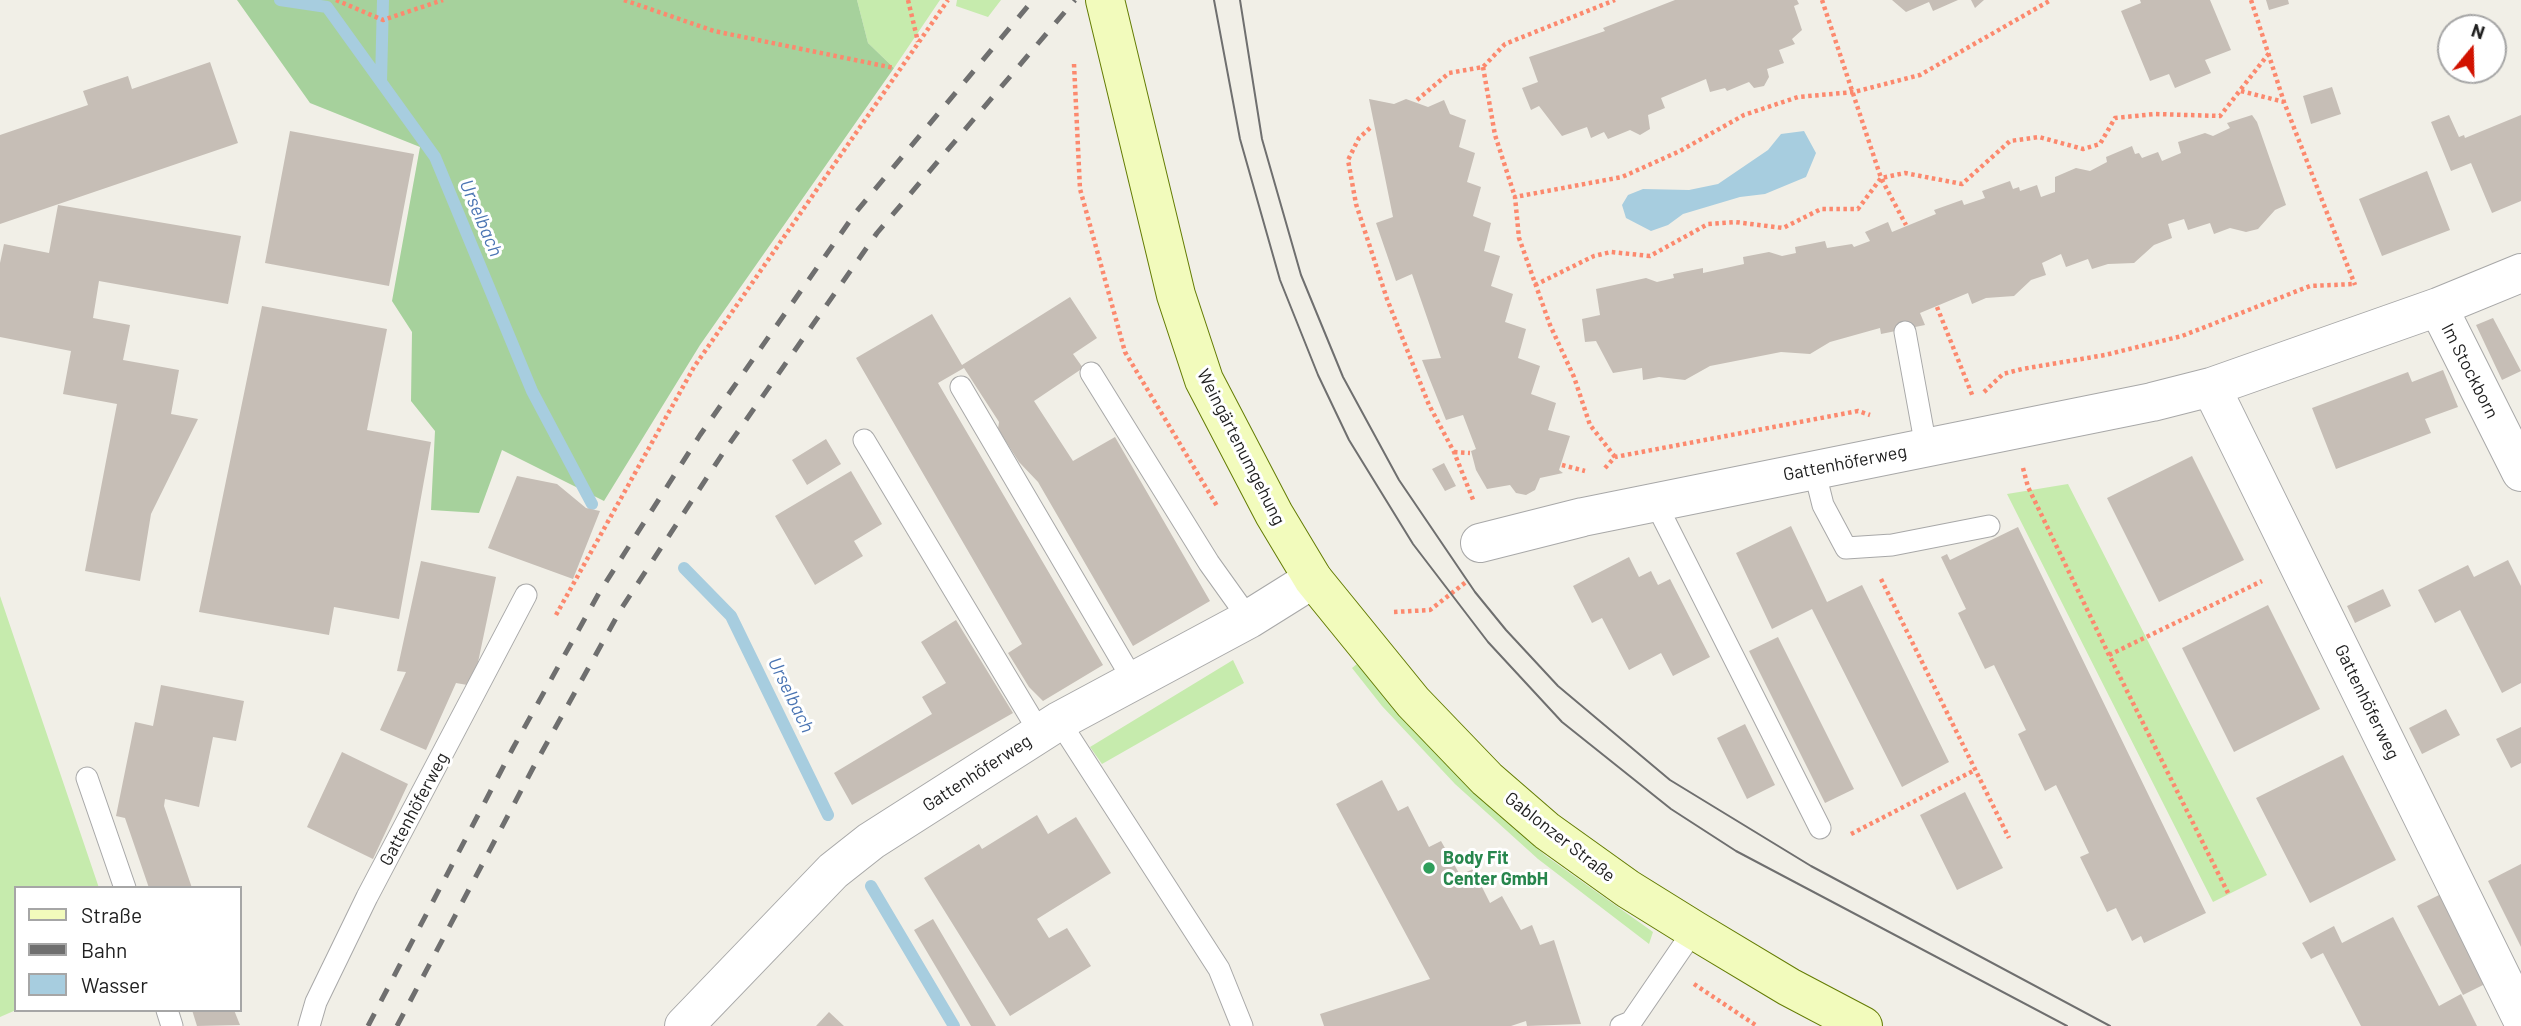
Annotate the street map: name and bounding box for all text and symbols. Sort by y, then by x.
north arrow [2437,14,2507,84]
text: N [2469,18,2488,43]
water label: Urselbach [455,176,507,260]
street label: Im Stockborn [2437,320,2503,422]
street label: Weingärtenumgehung [1192,365,1290,529]
street label: Gattenhöferweg [1781,440,1909,486]
street label: Gattenhöferweg [2330,641,2404,763]
water label: Urselbach [763,654,819,736]
street label: Gattenhöferweg [919,730,1035,816]
street label: Gattenhöferweg [375,749,453,869]
street label: Gablonzer Straße [1501,787,1619,887]
place label: Body Fit Center GmbH [1443,847,1548,890]
marker: Body Fit Center GmbH [1421,860,1437,876]
legend [14,886,242,1012]
text: Straße [81,902,142,927]
text: Bahn [81,937,127,962]
text: Wasser [81,972,148,997]

